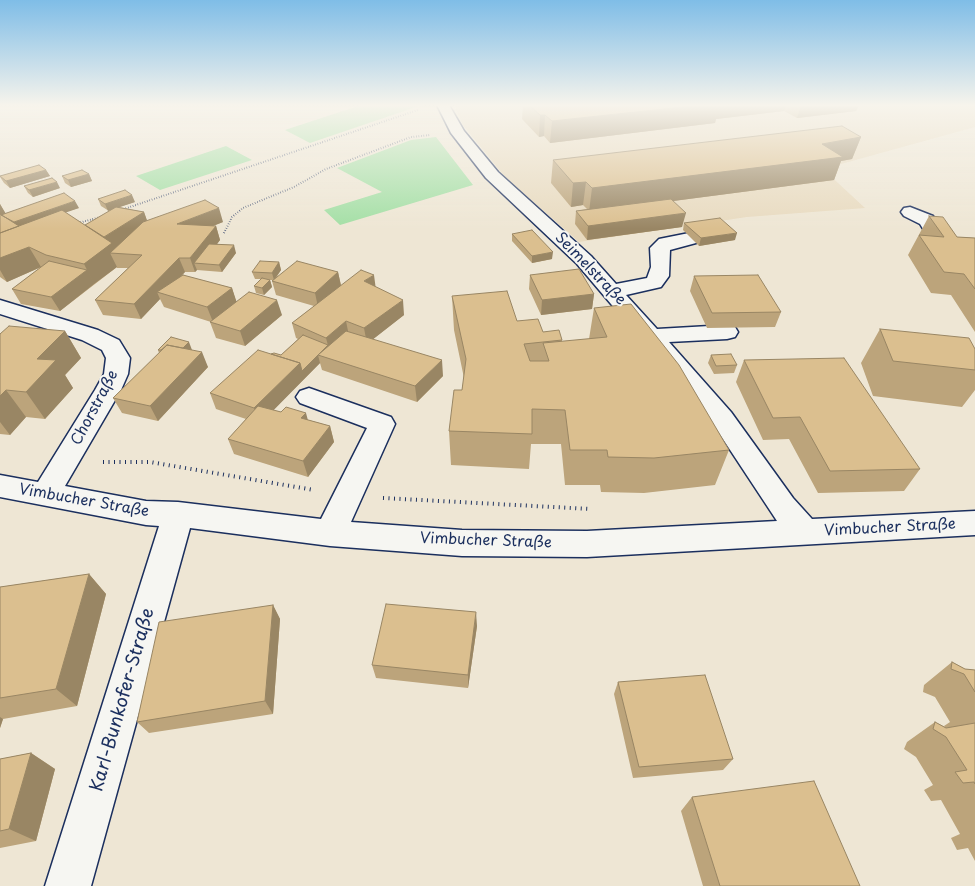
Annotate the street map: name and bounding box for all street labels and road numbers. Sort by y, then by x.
street label: Seimelstraße [551,229,629,309]
street label: Chorstraße [68,367,122,449]
street label: Vimbucher Straße [18,481,150,521]
street label: Vimbucher Straße [824,516,956,540]
street label: Vimbucher Straße [420,530,552,552]
street label: Karl-Bunkofer-Straße [86,606,160,794]

